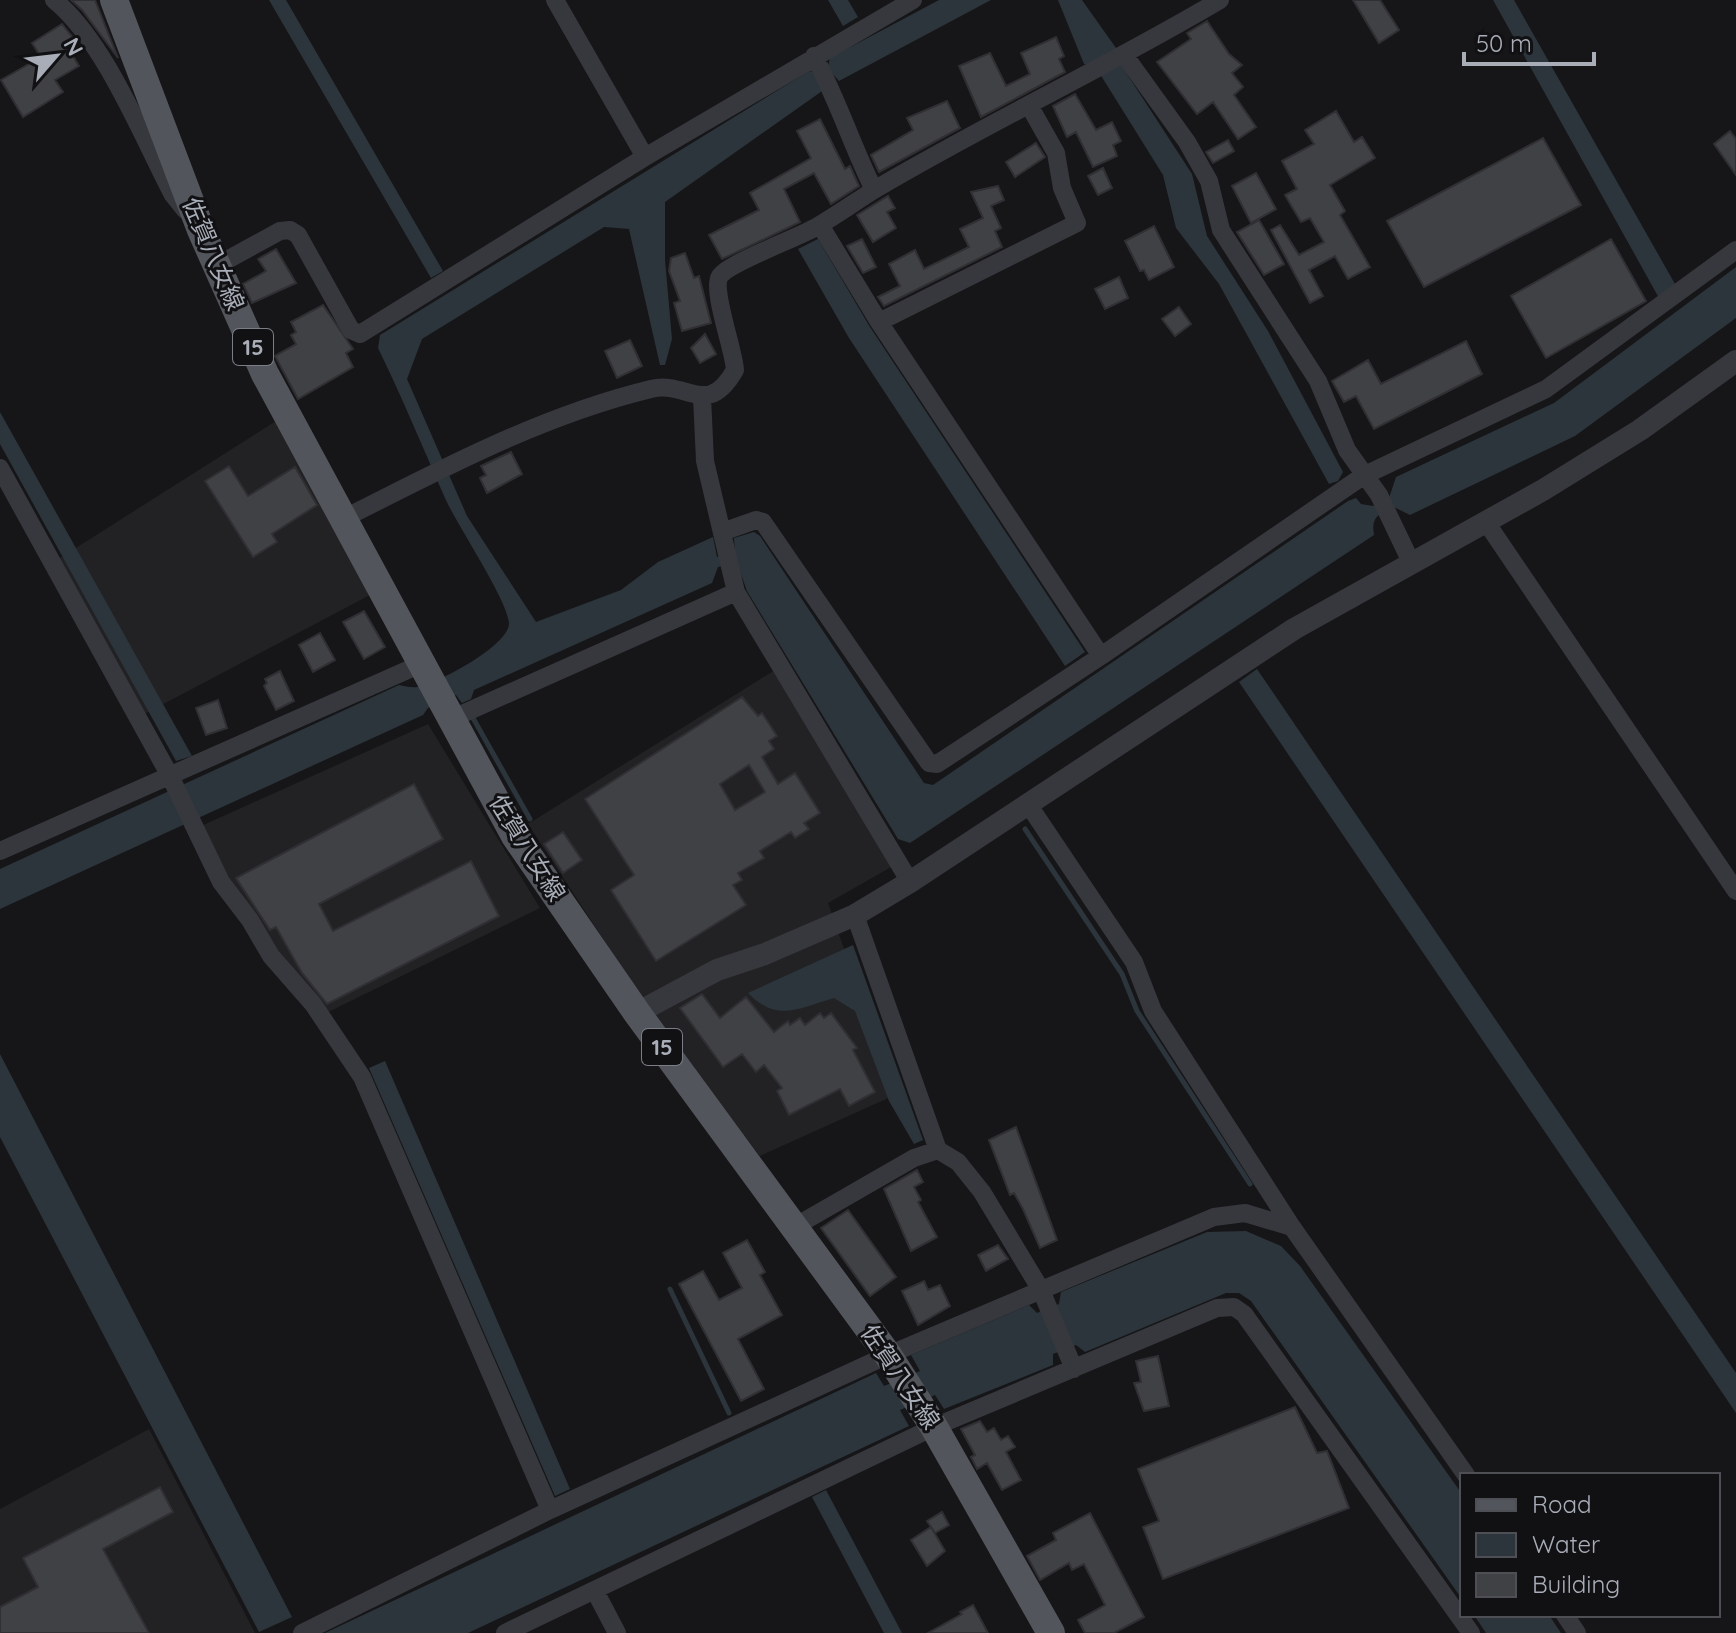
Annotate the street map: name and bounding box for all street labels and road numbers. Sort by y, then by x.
street label: 佐賀八女線 [177,193,251,315]
road number: 15 [233,329,273,365]
street label: 佐賀八女線 [483,789,572,906]
road number: 15 [642,1029,682,1065]
street label: 佐賀八女線 [855,1318,947,1435]

